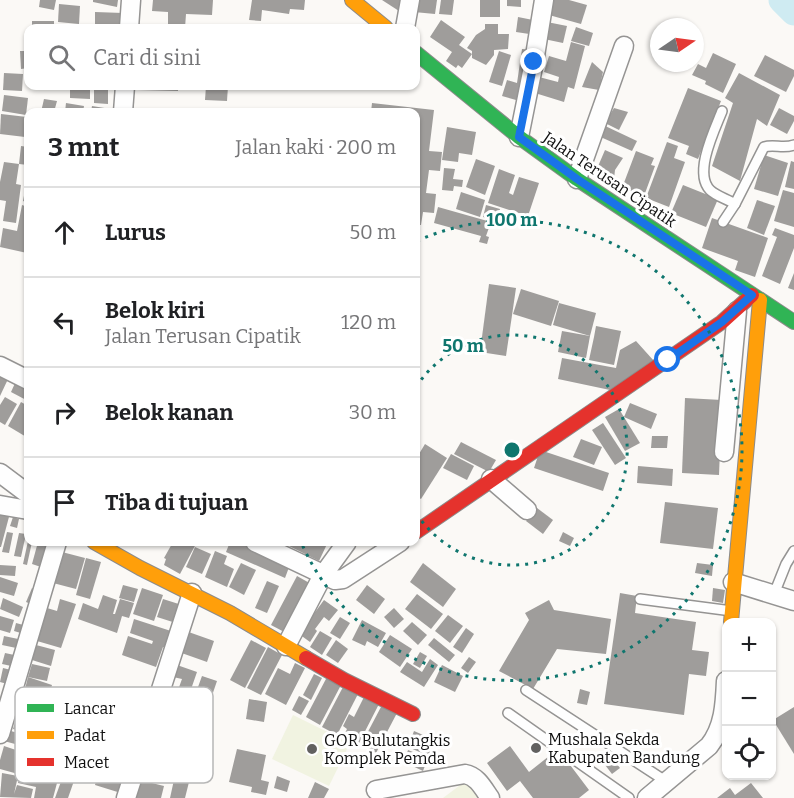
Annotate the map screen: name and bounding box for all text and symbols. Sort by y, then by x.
north arrow [650,18,704,72]
search box [24,24,420,90]
icon: search [45,41,78,74]
text: Cari di sini [93,44,201,71]
route end [520,48,546,74]
street label: Jalan Terusan Cipatik [539,127,680,231]
text: 3 mnt [48,132,119,163]
text: Jalan kaki · 200 m [235,135,396,159]
text: 100 m [486,209,538,231]
icon: ahead [48,216,81,249]
text: Lurus [105,219,166,246]
text: 50 m [349,220,396,244]
text: Belok kiri [105,297,205,324]
icon: left [48,306,81,339]
text: 120 m [341,310,396,334]
text: Jalan Terusan Cipatik [105,324,301,348]
text: 50 m [442,335,484,357]
route start [654,346,680,372]
icon: right [48,396,81,429]
text: Belok kanan [105,399,233,426]
text: 30 m [349,400,396,424]
centre of rings [502,440,522,460]
icon: arrive [48,486,81,519]
text: Tiba di tujuan [105,489,248,516]
map controls [722,618,776,780]
button: + [722,618,776,672]
button: − [722,672,776,726]
legend [15,687,213,783]
text: Lancar [64,699,115,718]
text: Padat [64,726,106,745]
button: locate [722,726,776,780]
place label: Mushala Sekda Kabupaten Bandung [548,730,700,767]
place label: GOR Bulutangkis Komplek Pemda [324,731,450,768]
marker: Mushala Sekda Kabupaten Bandung [529,741,543,755]
marker: GOR Bulutangkis Komplek Pemda [305,742,319,756]
text: Macet [64,753,109,772]

